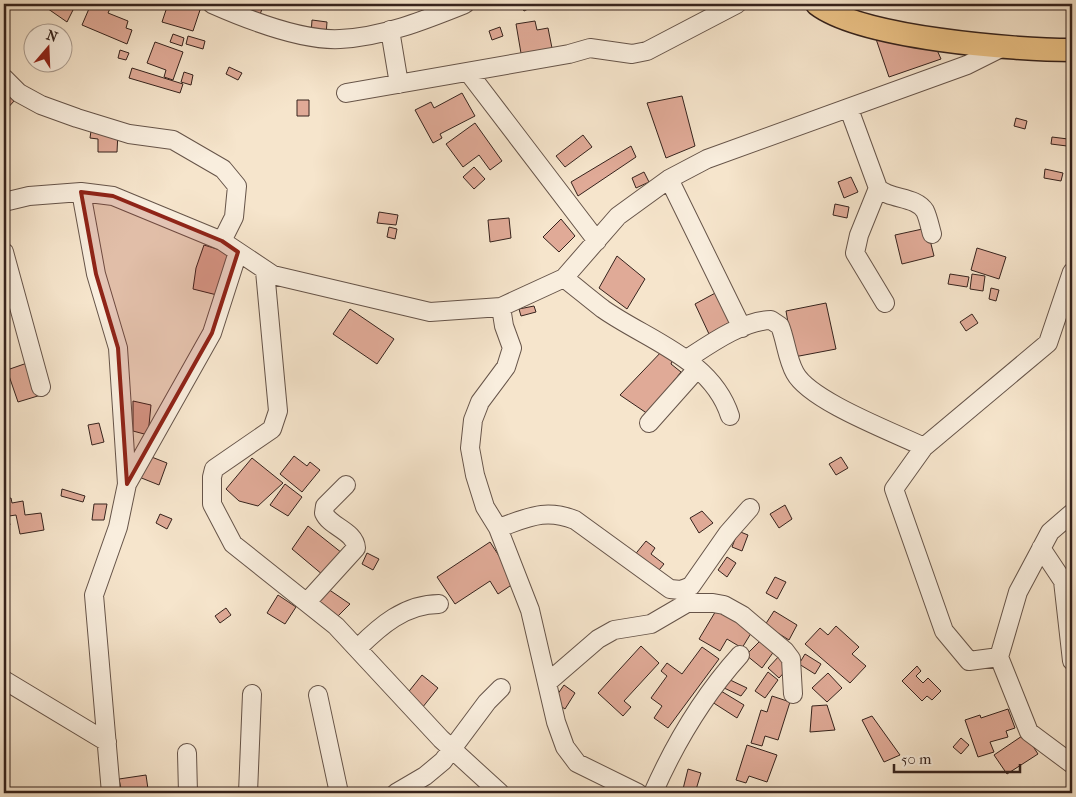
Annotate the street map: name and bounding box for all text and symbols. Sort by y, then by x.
north arrow [22,22,72,72]
text: N [44,26,60,46]
scale bar [894,742,1020,774]
text: 50 m [901,750,932,768]

